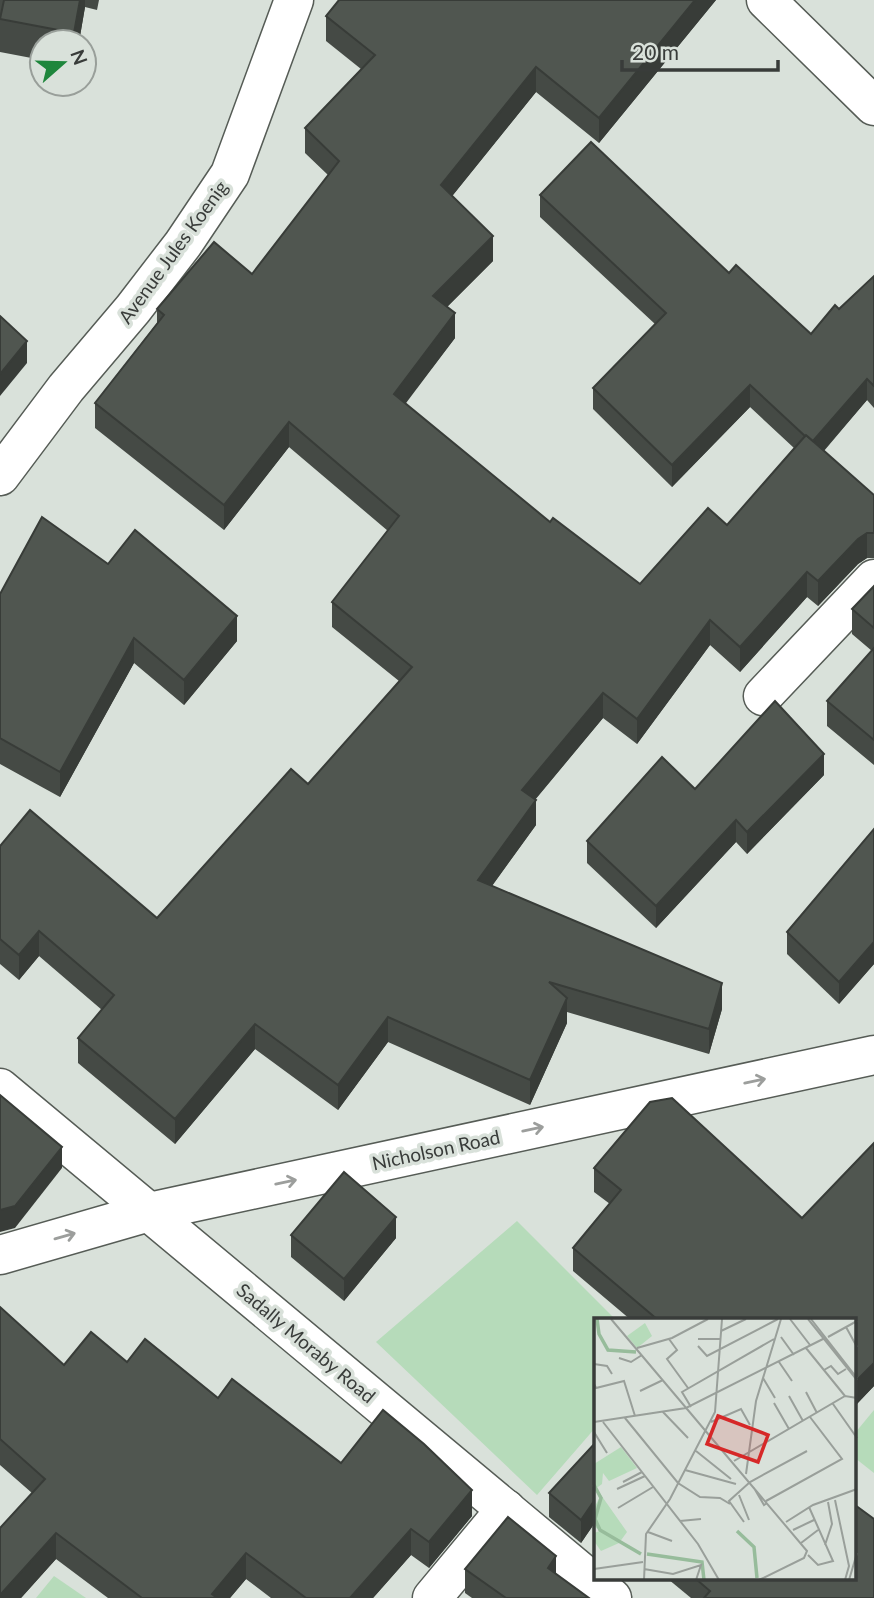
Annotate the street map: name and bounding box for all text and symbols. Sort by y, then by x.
north arrow [28,28,98,98]
scale bar [622,28,778,72]
text: 20 m [632,39,679,64]
text: N [66,46,93,68]
street label: Avenue Jules Koenig [113,176,232,328]
one-way arrow [743,1073,766,1087]
one-way arrow [521,1121,544,1135]
street label: Nicholson Road [370,1125,502,1174]
one-way arrow [274,1175,297,1188]
one-way arrow [54,1229,76,1242]
street label: Sadally Moraby Road [232,1278,380,1407]
inset map [594,1318,856,1580]

